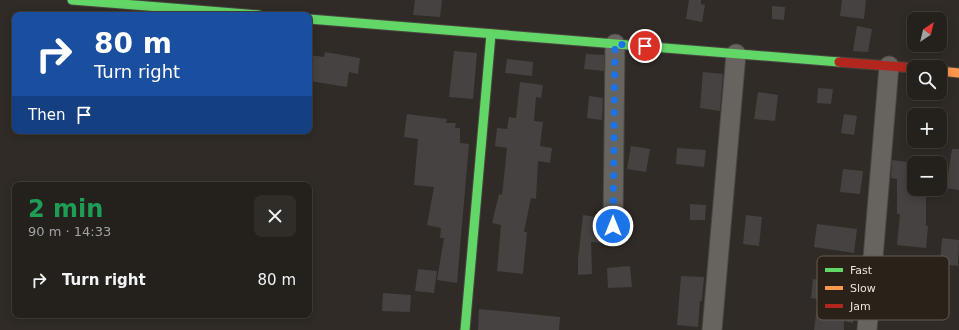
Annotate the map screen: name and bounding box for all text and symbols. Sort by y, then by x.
north arrow [907,12,947,52]
map controls [907,12,947,196]
text: 80 m [94,27,172,60]
icon: right [28,28,80,80]
pin [628,29,662,63]
icon: arrive [634,35,656,57]
button: search [907,60,947,100]
text: Turn right [94,61,180,82]
icon: arrive [73,104,95,126]
text: Then [28,106,65,124]
button: + [907,108,947,148]
button: − [907,156,947,196]
text: 2 min [28,195,103,223]
button: close [254,195,296,237]
position arrow [592,205,634,247]
text: 90 m · 14:33 [28,224,111,239]
legend [817,256,949,320]
text: Fast [850,264,873,277]
icon: right [28,269,50,291]
text: Turn right [62,271,146,289]
text: 80 m [258,271,296,289]
text: Slow [850,282,876,295]
text: Jam [849,300,871,313]

